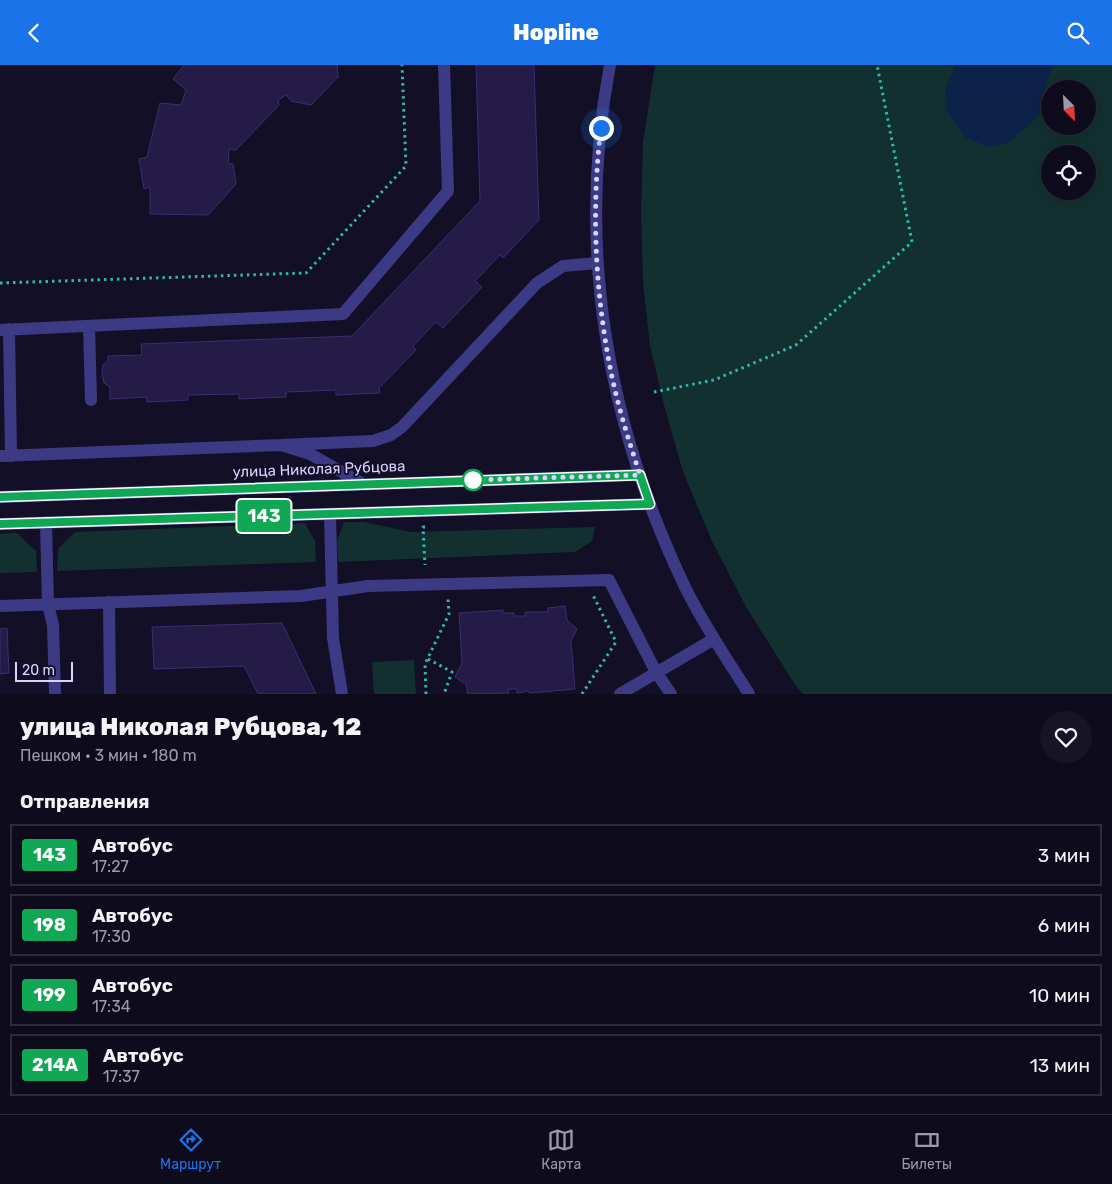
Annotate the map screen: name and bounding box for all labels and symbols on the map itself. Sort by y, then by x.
north arrow [1041,80,1096,135]
your location [589,116,614,141]
street label: улица Николая Рубцова [232,457,406,481]
unlabelled marker [462,469,484,491]
line badge: 143 [235,500,293,532]
scale bar [15,659,72,682]

